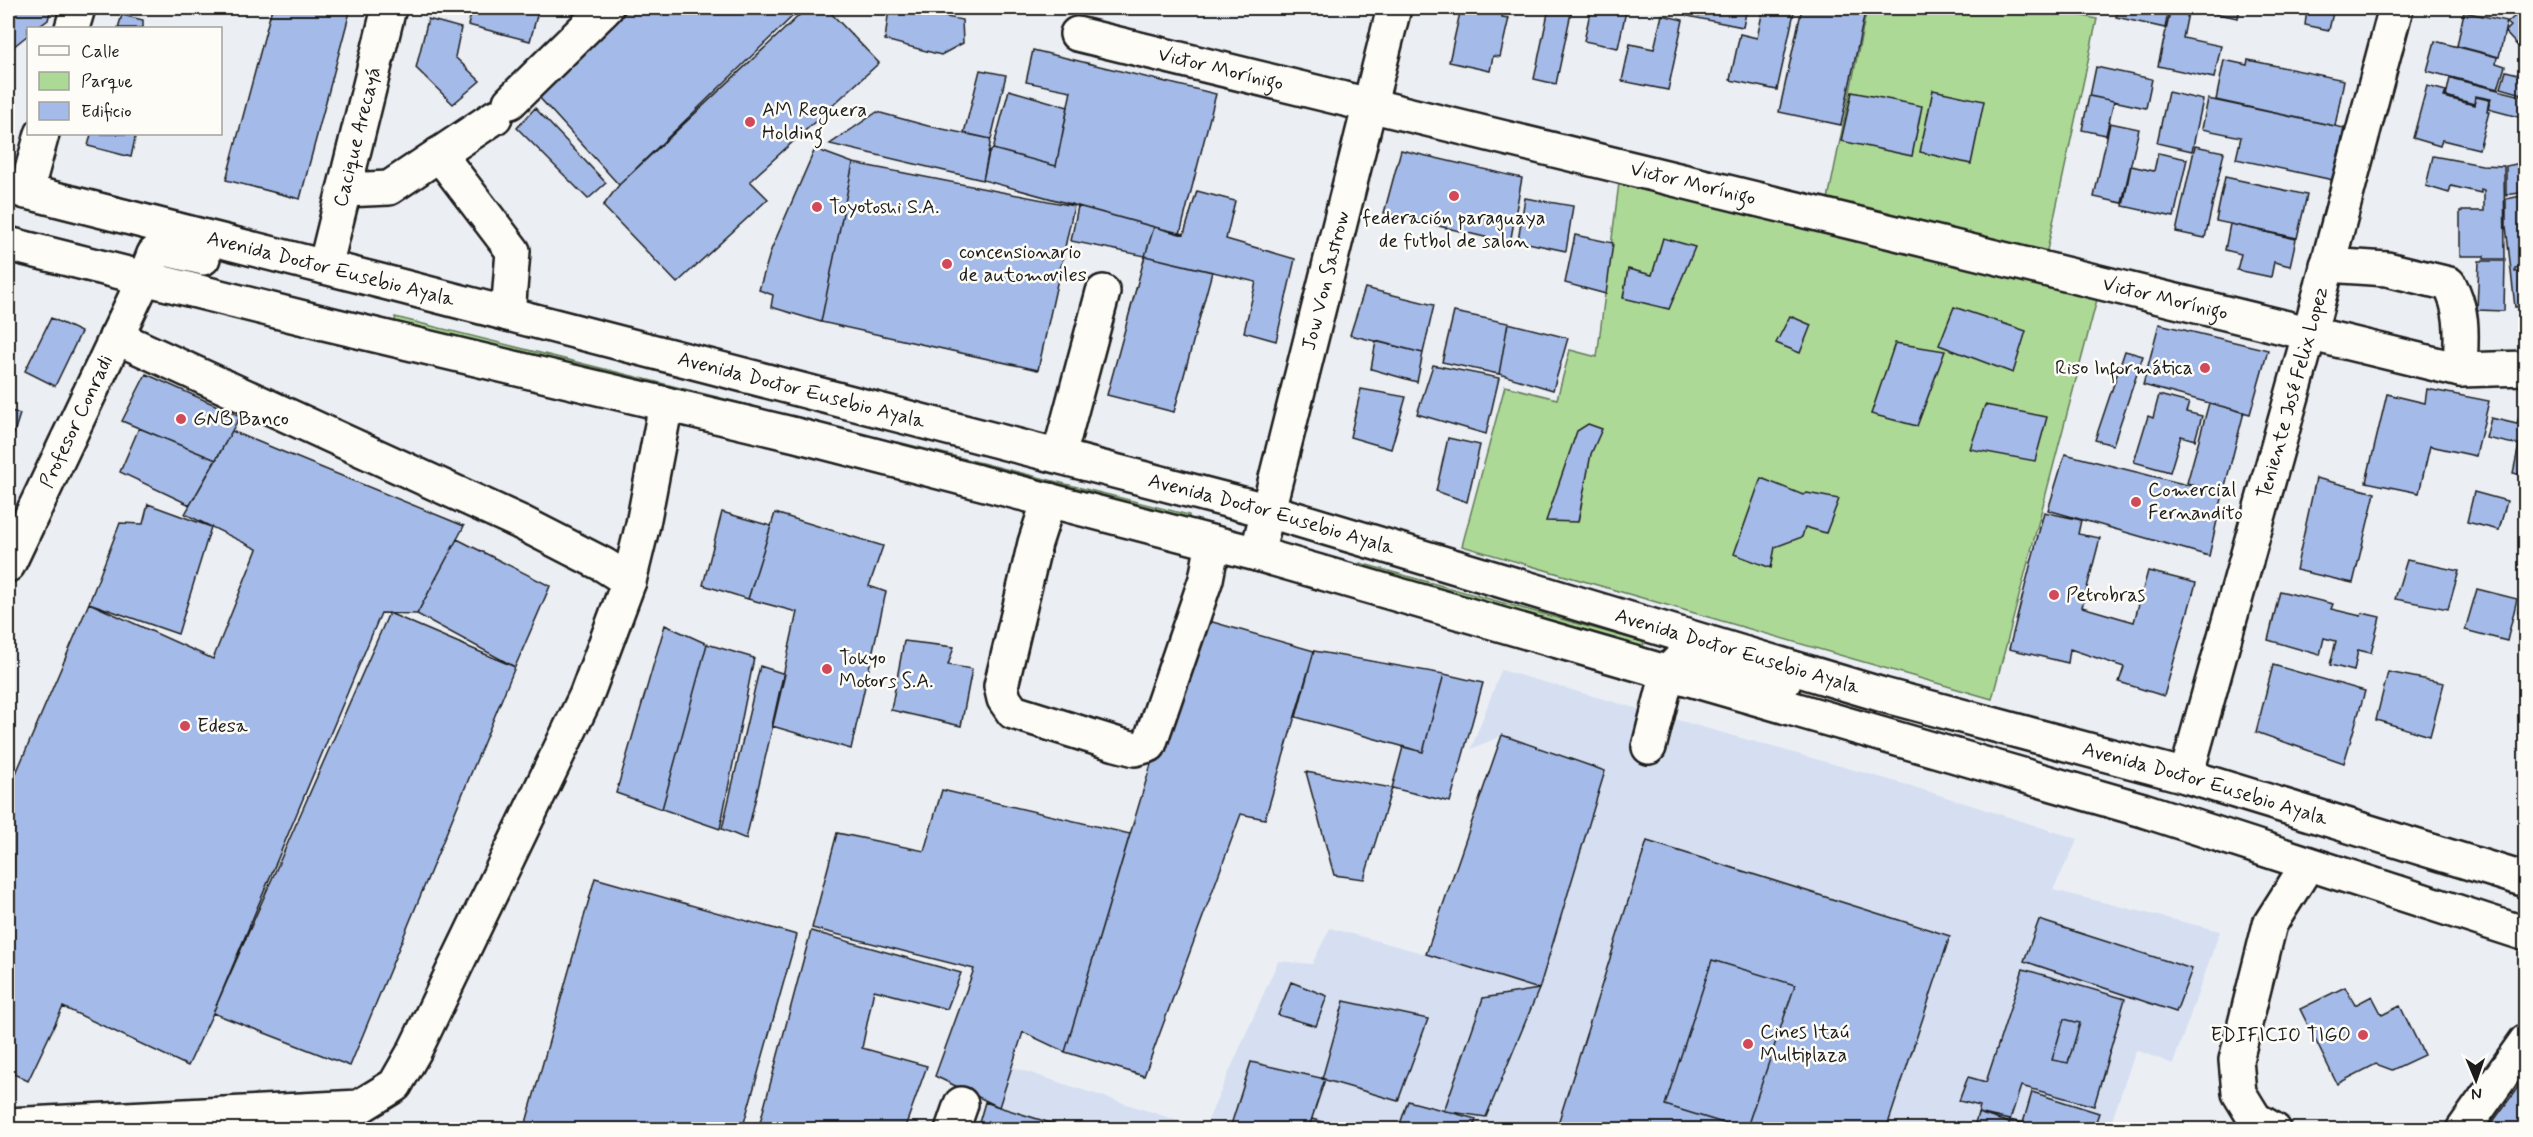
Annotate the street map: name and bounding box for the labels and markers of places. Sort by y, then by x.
place label: AM Reguera Holding [762,97,867,149]
marker: AM Reguera Holding [743,115,757,129]
marker: federación paraguaya de futbol de salon [1447,189,1461,203]
place label: Toyotoshi S.A. [829,194,939,221]
marker: Toyotoshi S.A. [810,200,824,214]
place label: federación paraguaya de futbol de salon [1363,205,1545,255]
place label: concensionario de automoviles [959,239,1087,289]
marker: concensionario de automoviles [940,257,954,271]
place label: Riso Informática [2055,355,2193,384]
marker: Riso Informática [2198,361,2212,375]
place label: GNB Banco [193,406,289,433]
marker: GNB Banco [174,412,188,426]
place label: Comercial Fernandito [2148,477,2243,527]
marker: Comercial Fernandito [2129,495,2143,509]
place label: Petrobras [2066,582,2145,609]
marker: Petrobras [2047,588,2061,602]
place label: Tokyo Motors S.A. [839,645,933,695]
marker: Tokyo Motors S.A. [820,662,834,676]
place label: Edesa [197,713,249,740]
marker: Edesa [178,719,192,733]
place label: Cines Itaú Multiplaza [1760,1019,1849,1069]
place label: EDIFICIO TIGO [2210,1022,2351,1049]
marker: EDIFICIO TIGO [2356,1028,2370,1042]
marker: Cines Itaú Multiplaza [1741,1037,1755,1051]

